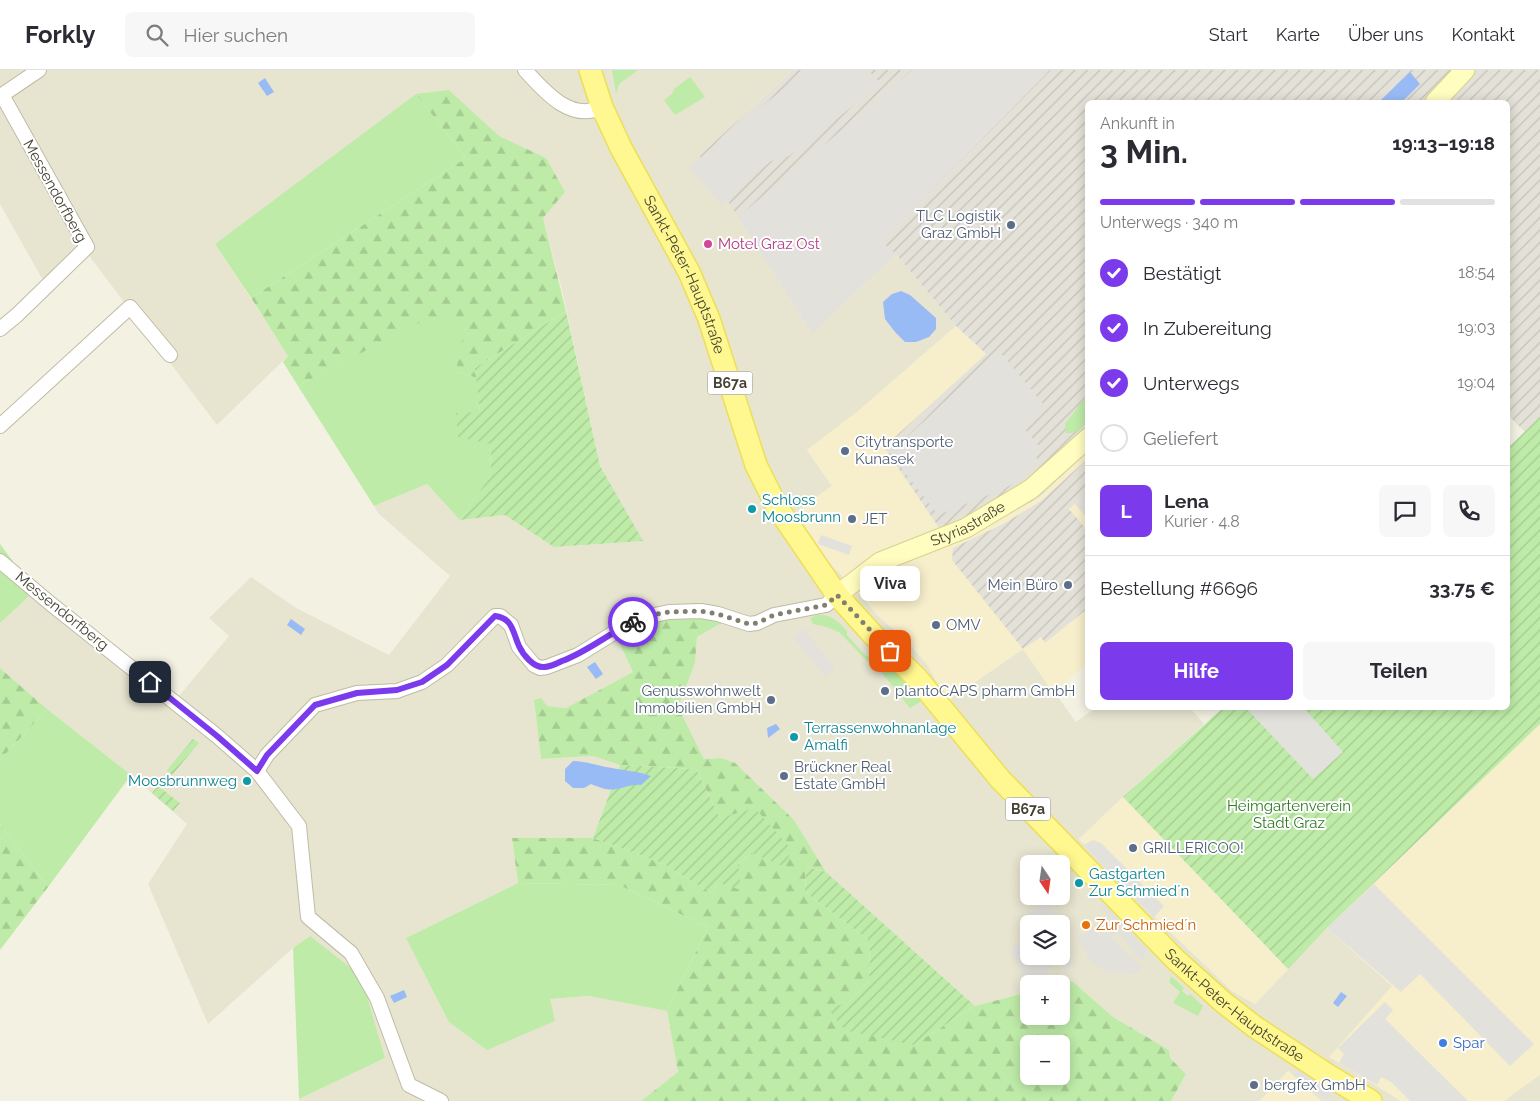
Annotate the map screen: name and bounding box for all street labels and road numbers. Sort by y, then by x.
street label: Messendorfberg [19,136,91,246]
street label: Sankt-Peter-Hauptstraße [640,192,729,356]
road number: B67a [708,372,752,394]
street label: Styriastraße [928,497,1009,550]
street label: Messendorfberg [12,568,112,654]
road number: B67a [1006,798,1050,821]
street label: Sankt-Peter-Hauptstraße [1161,945,1308,1066]

